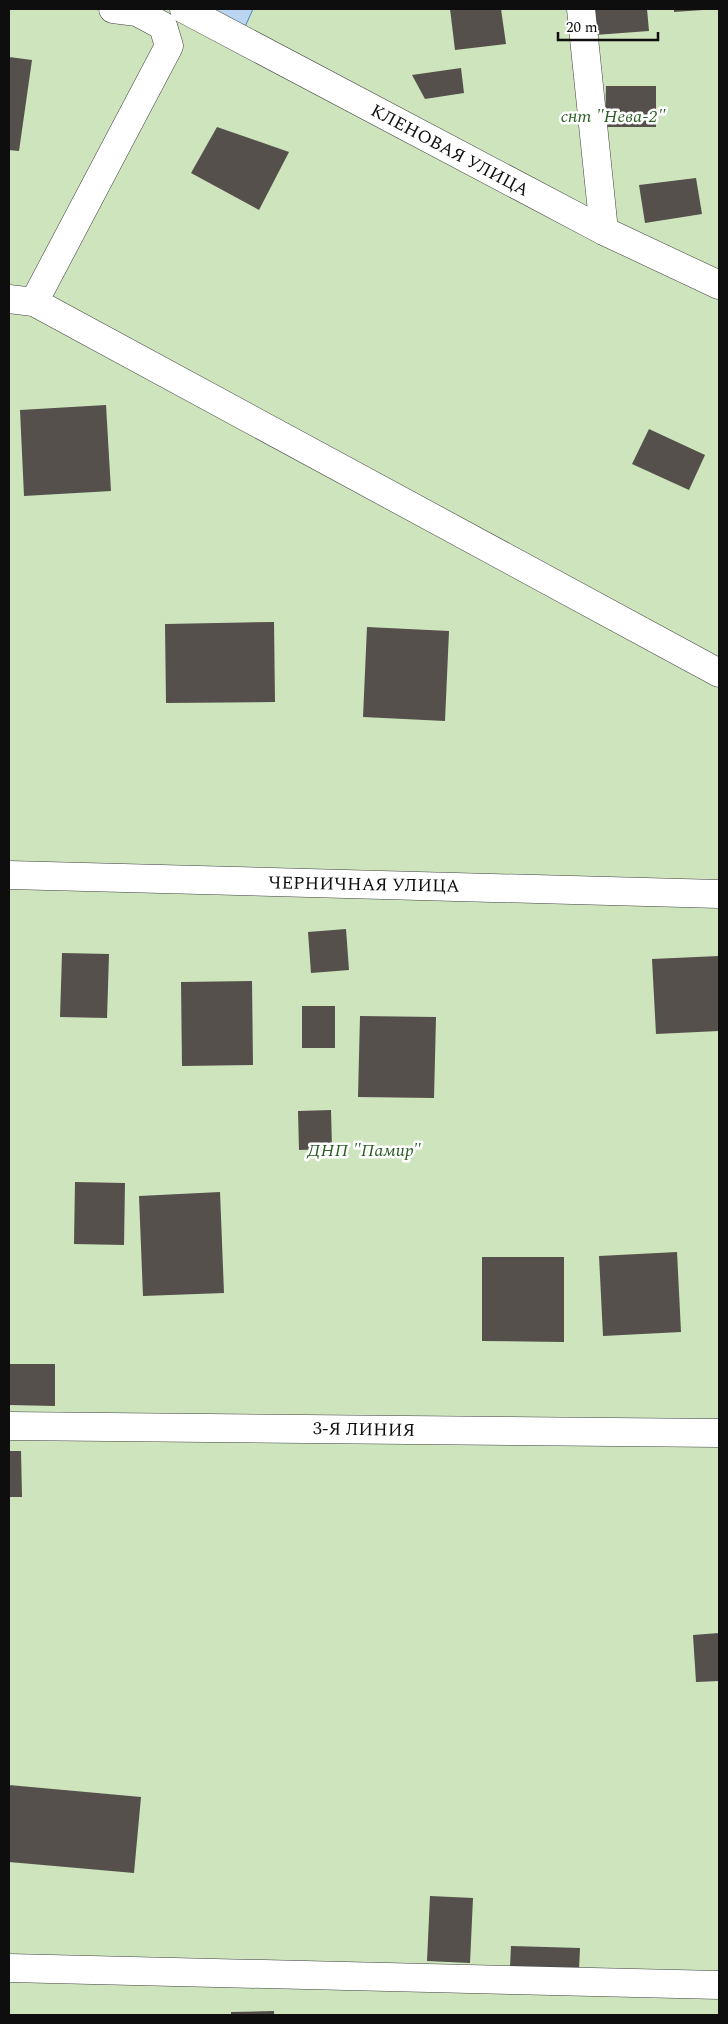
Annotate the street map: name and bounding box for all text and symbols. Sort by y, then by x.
scale bar [558,10,658,42]
text: 20 m [566,16,598,39]
street label: КЛЕНОВАЯ УЛИЦА [366,97,534,204]
park label: снт "Нева-2" [560,103,666,130]
street label: ЧЕРНИЧНАЯ УЛИЦА [268,869,460,900]
park label: ДНП "Памир" [306,1137,422,1164]
street label: 3-Я ЛИНИЯ [313,1415,415,1444]

